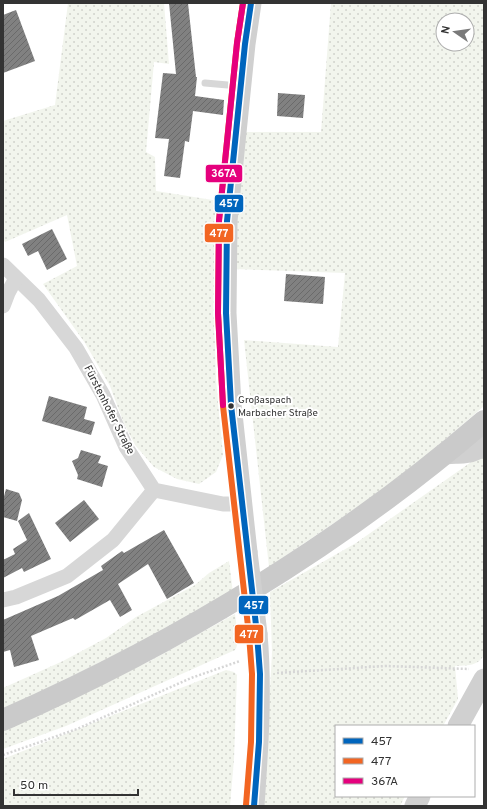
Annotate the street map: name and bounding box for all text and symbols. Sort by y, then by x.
north arrow [435,12,475,52]
text: N [439,25,454,35]
line badge: 367A [205,164,243,183]
text: 367A [211,167,237,181]
line badge: 457 [214,194,244,213]
text: 457 [219,197,239,211]
line badge: 477 [204,223,234,243]
text: 477 [210,227,229,241]
street label: Fürstenhofer Straße [80,363,138,457]
place label: Großaspach Marbacher Straße [238,394,318,420]
marker: Großaspach Marbacher Straße [226,401,236,411]
line badge: 457 [238,595,269,615]
text: 457 [244,599,264,613]
line badge: 477 [234,624,264,644]
text: 477 [240,628,259,642]
legend [335,725,475,797]
text: 457 [371,734,392,750]
text: 477 [371,754,391,770]
scale bar [14,771,138,797]
text: 367A [371,774,398,790]
text: 50 m [20,778,48,794]

